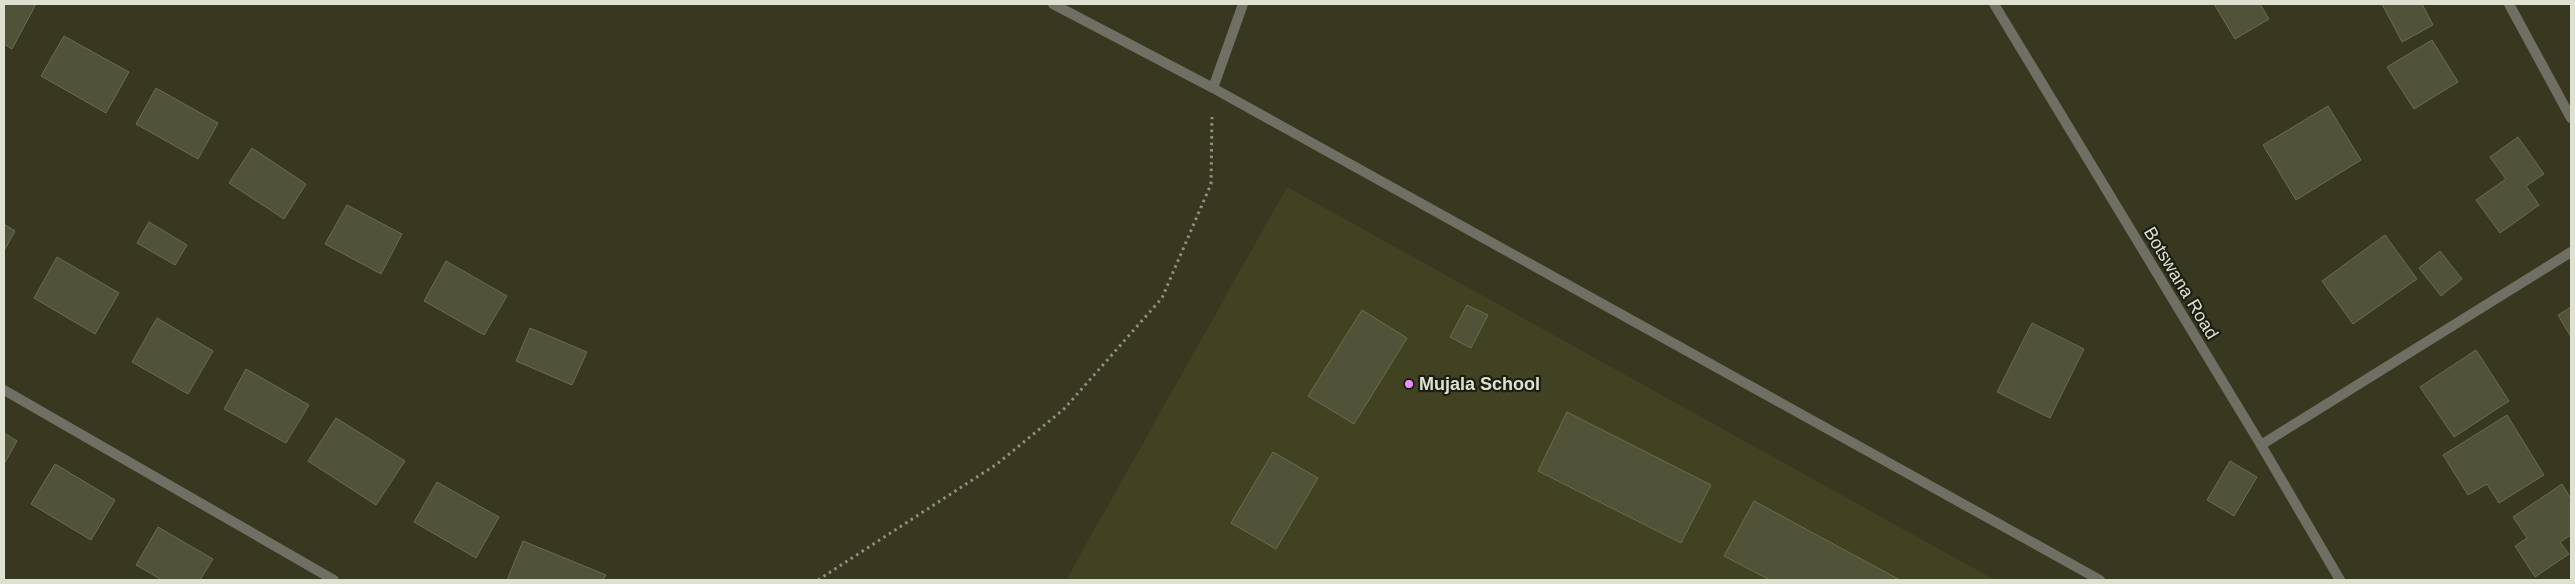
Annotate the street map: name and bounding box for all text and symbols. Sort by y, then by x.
street label: Botswana Road [2140,223,2222,343]
place label: Mujala School [1419,374,1540,394]
marker: Mujala School [1403,378,1415,390]

